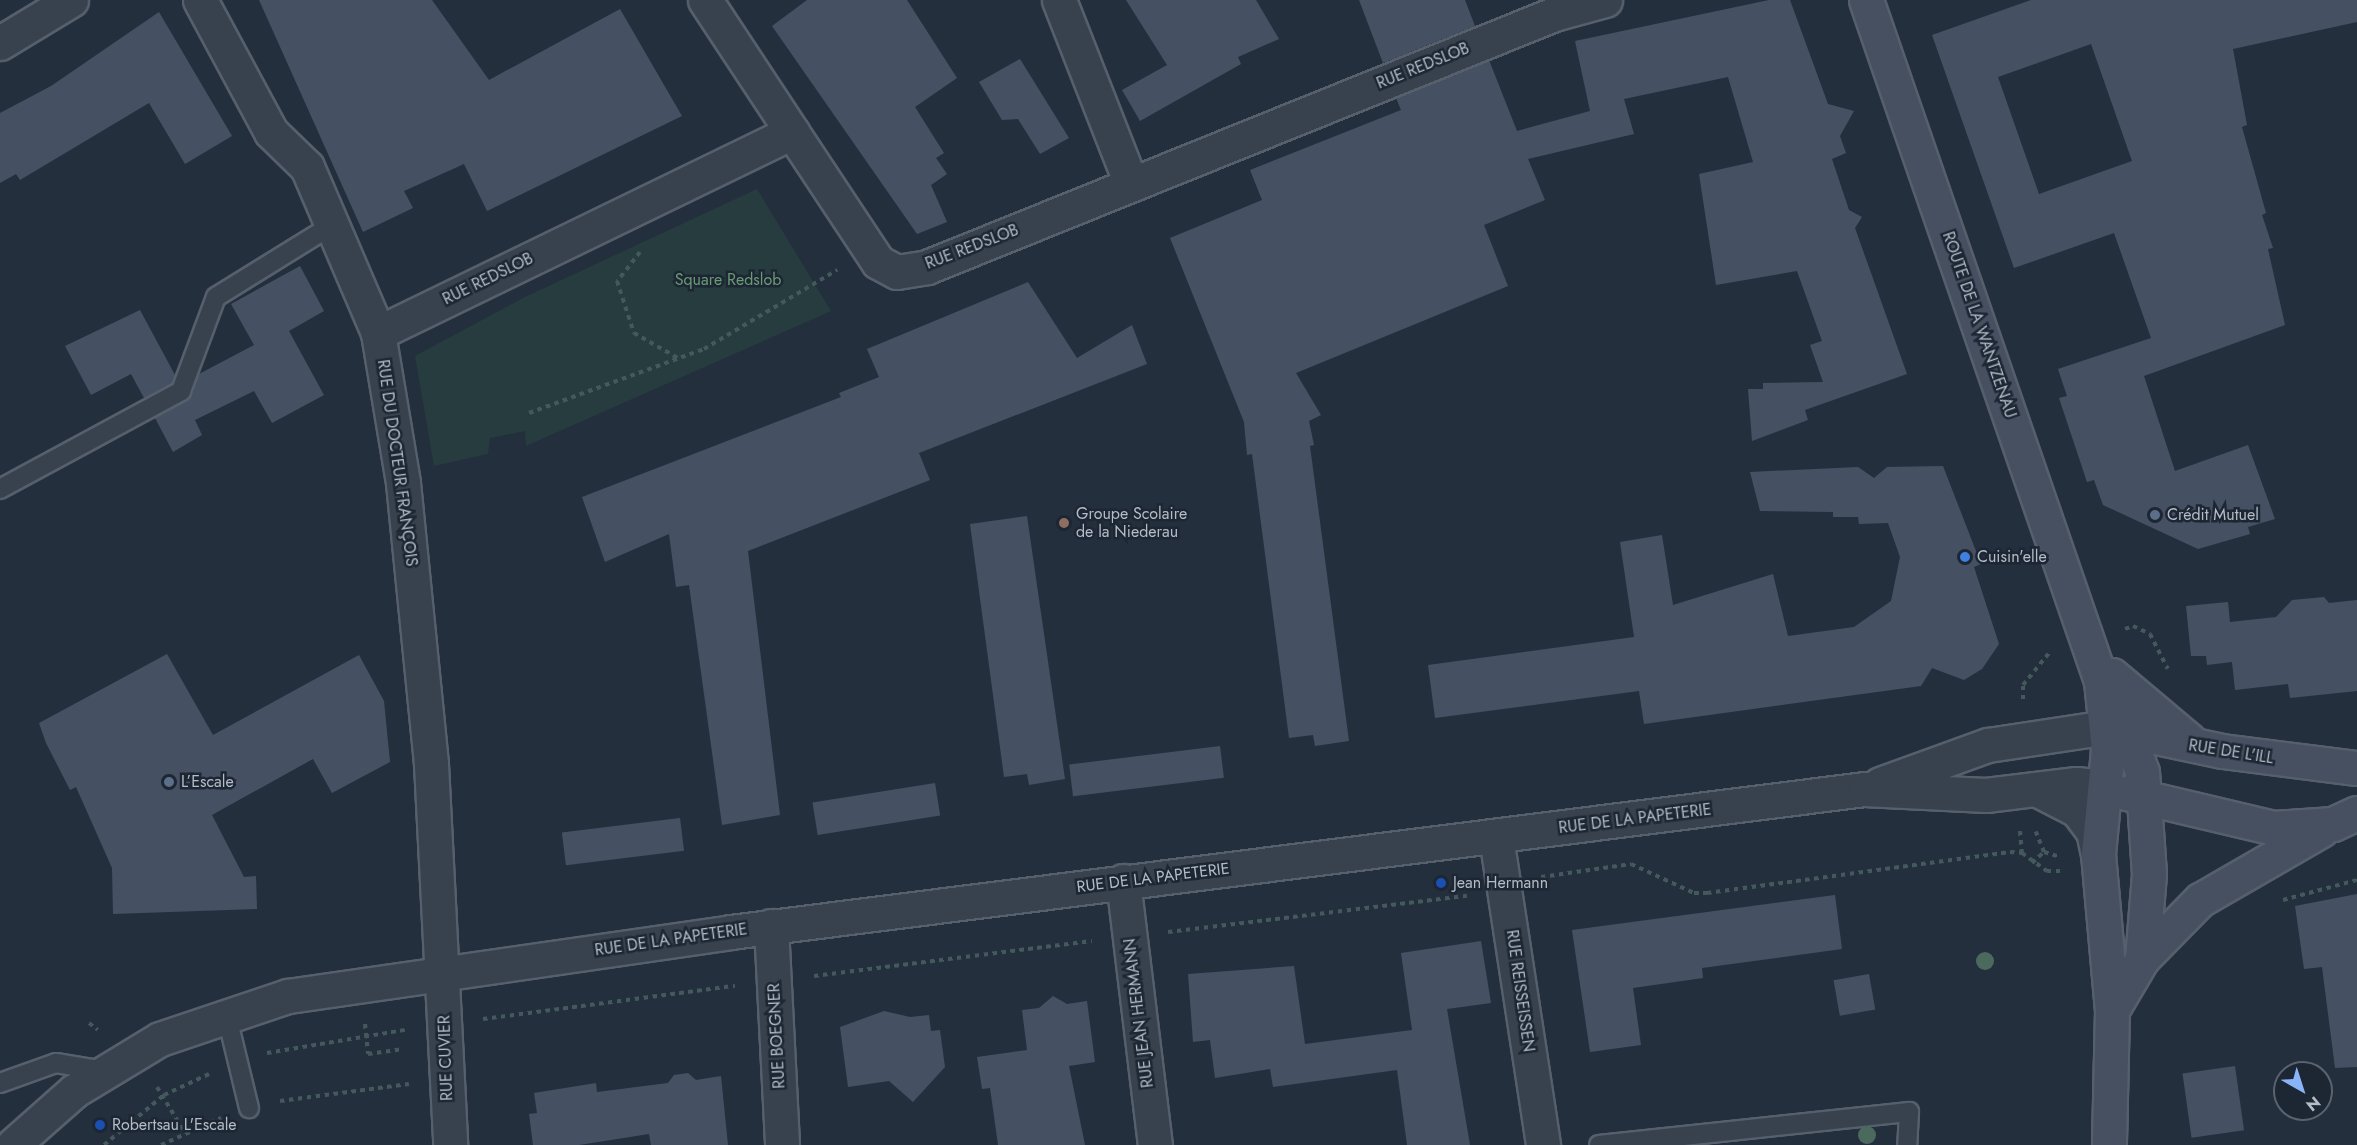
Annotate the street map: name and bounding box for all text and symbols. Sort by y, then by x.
street label: RUE REDSLOB [1374,39,1472,93]
street label: RUE REDSLOB [923,220,1021,274]
street label: ROUTE DE LA WANTZENAU [1938,229,2020,421]
street label: RUE REDSLOB [440,249,536,309]
park label: Square Redslob [675,270,781,290]
street label: RUE DU DOCTEUR FRANÇOIS [373,358,421,568]
place label: Groupe Scolaire de la Niederau [1076,504,1187,542]
place label: Crédit Mutuel [2167,505,2259,525]
marker: Crédit Mutuel [2148,508,2162,522]
marker: Groupe Scolaire de la Niederau [1057,516,1071,530]
place label: Cuisin'elle [1977,547,2047,567]
marker: Cuisin'elle [1958,550,1972,564]
street label: RUE DE L'ILL [2187,736,2275,768]
place label: L’Escale [181,772,234,792]
marker: L’Escale [162,775,176,789]
street label: RUE DE LA PAPETERIE [1558,800,1712,838]
street label: RUE DE LA PAPETERIE [1076,859,1230,897]
place label: Jean Hermann [1453,873,1548,893]
marker: Jean Hermann [1434,876,1448,890]
street label: RUE DE LA PAPETERIE [594,920,748,960]
street label: RUE REISSEISSEN [1502,929,1538,1053]
street label: RUE JEAN HERMANN [1120,937,1158,1089]
street label: RUE BOEGNER [765,983,789,1089]
street label: RUE CUVIER [435,1015,457,1101]
north arrow [2273,1061,2333,1121]
text: N [2301,1091,2326,1117]
place label: Robertsau L'Escale [112,1115,237,1135]
marker: Robertsau L'Escale [93,1118,107,1132]

